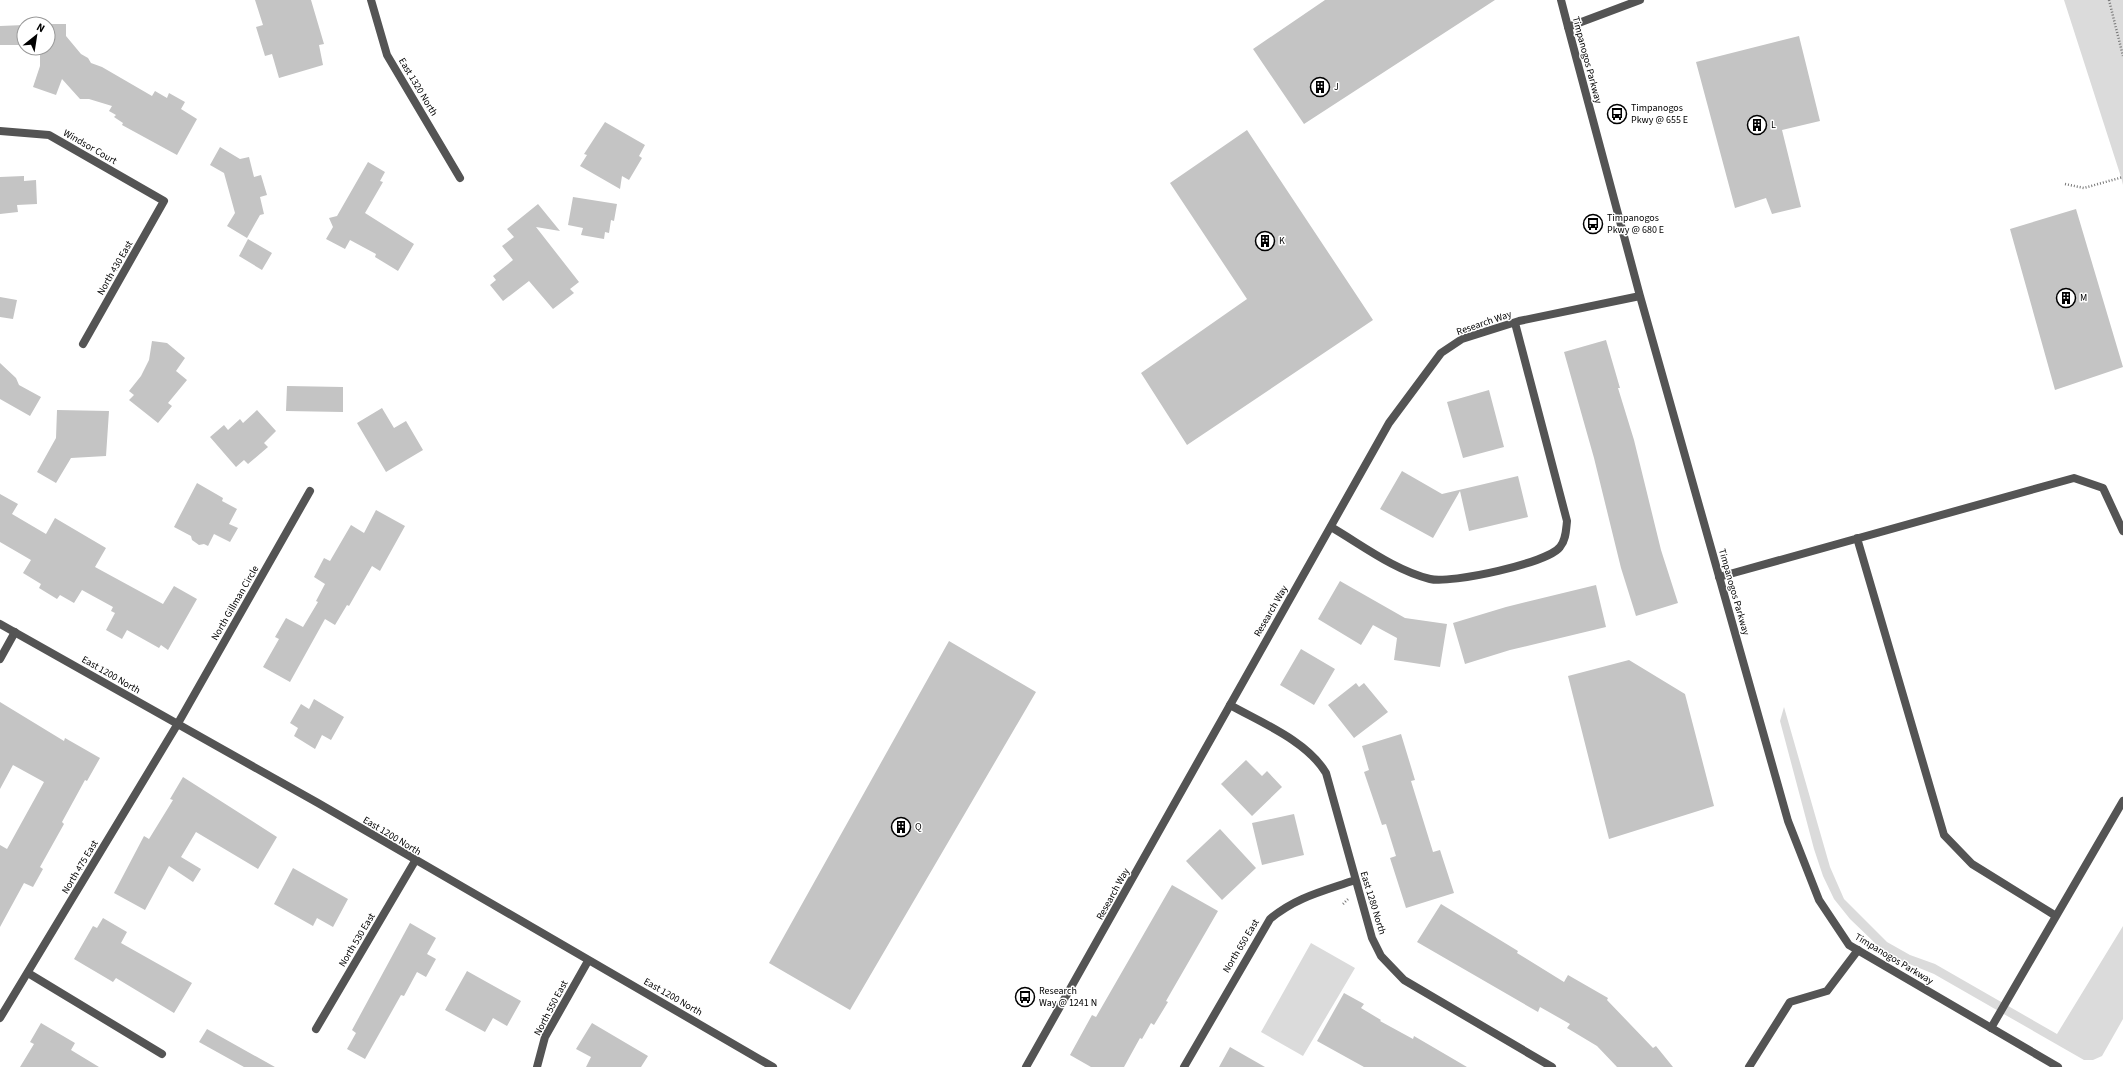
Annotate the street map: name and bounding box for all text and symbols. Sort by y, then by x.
street label: Timpanogos Parkway [1569,15,1605,105]
north arrow [16,16,56,56]
text: N [34,19,48,36]
street label: East 1320 North [395,55,441,119]
building icon: J [1309,76,1331,98]
place label: J [1334,80,1339,94]
place label: Timpanogos Pkwy @ 655 E [1631,101,1688,127]
bus stop icon: Timpanogos Pkwy @ 655 E [1606,103,1628,125]
building icon: L [1746,114,1768,136]
place label: L [1771,118,1776,132]
street label: Windsor Court [61,126,120,168]
place label: Timpanogos Pkwy @ 680 E [1607,211,1664,237]
bus stop icon: Timpanogos Pkwy @ 680 E [1582,213,1604,235]
building icon: K [1254,230,1276,252]
place label: K [1279,234,1285,248]
street label: North 430 East [94,238,137,298]
building icon: M [2055,287,2077,309]
place label: M [2080,291,2087,305]
street label: Research Way [1455,307,1514,339]
street label: Timpanogos Parkway [1715,547,1753,637]
street label: North Gillman Circle [208,563,262,643]
street label: Research Way [1251,582,1292,639]
street label: East 1200 North [79,653,143,697]
street label: East 1200 North [360,813,424,859]
building icon: Q [890,816,912,838]
place label: Q [915,820,922,834]
street label: North 475 East [58,837,102,897]
street label: Research Way [1093,865,1133,922]
street label: East 1280 North [1357,870,1389,936]
street label: North 530 East [335,910,379,970]
street label: North 650 East [1219,916,1263,976]
street label: Timpanogos Parkway [1852,930,1936,988]
street label: East 1200 North [641,975,705,1019]
street label: North 550 East [531,977,572,1038]
place label: Research Way @ 1241 N [1039,984,1097,1010]
bus stop icon: Research Way @ 1241 N [1014,986,1036,1008]

